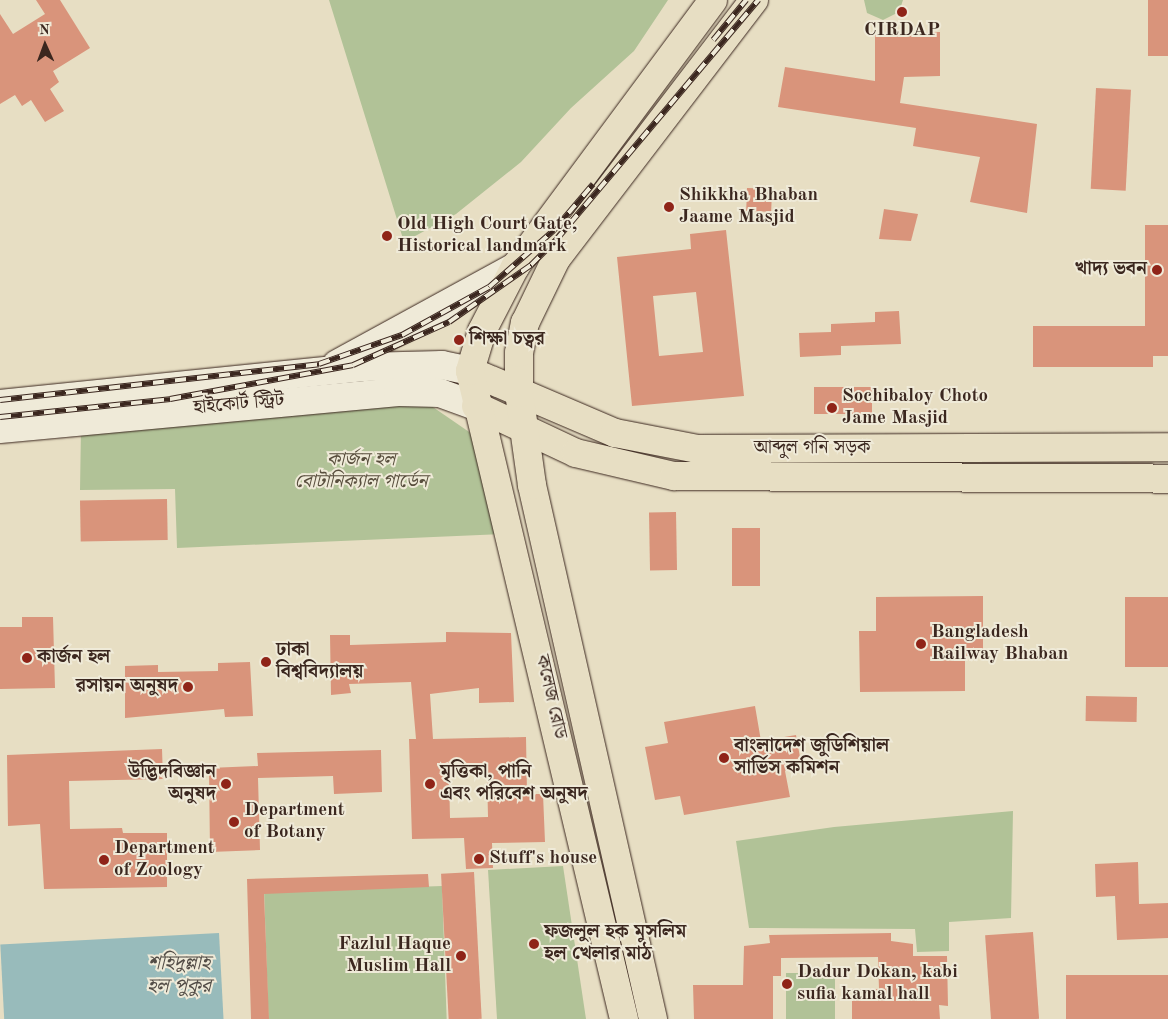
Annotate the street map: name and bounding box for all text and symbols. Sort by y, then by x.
marker: CIRDAP [896,6,908,18]
north arrow [20,20,70,70]
place label: CIRDAP [864,20,940,42]
text: N [39,23,50,37]
place label: Shikkha Bhaban Jaame Masjid [679,185,818,229]
marker: Shikkha Bhaban Jaame Masjid [663,201,675,213]
place label: Old High Court Gate, Historical landmark [397,214,577,258]
marker: Old High Court Gate, Historical landmark [381,230,393,242]
place label: খাদ্য ভবন [1075,259,1147,281]
marker: খাদ্য ভবন [1151,264,1163,276]
place label: শিক্ষা চত্বর [469,329,545,351]
marker: শিক্ষা চত্বর [453,334,465,346]
place label: Sochibaloy Choto Jame Masjid [842,386,988,430]
street label: হাইকোর্ট স্ট্রিট [193,390,285,420]
marker: Sochibaloy Choto Jame Masjid [826,402,838,414]
street label: আব্দুল গনি সড়ক [754,438,870,460]
park label: কার্জন হল বোটানিক্যাল গার্ডেন [295,450,427,494]
place label: Bangladesh Railway Bhaban [931,622,1068,666]
marker: Bangladesh Railway Bhaban [915,638,927,650]
place label: ঢাকা বিশ্ববিদ্যালয় [276,640,363,684]
place label: কার্জন হল [37,647,110,669]
marker: কার্জন হল [21,652,33,664]
street label: কলেজ রোড [529,653,571,741]
marker: ঢাকা বিশ্ববিদ্যালয় [260,656,272,668]
place label: রসায়ন অনুষদ [76,676,178,698]
marker: রসায়ন অনুষদ [182,681,194,693]
place label: বাংলাদেশ জুডিশিয়াল সার্ভিস কমিশন [734,736,889,780]
marker: বাংলাদেশ জুডিশিয়াল সার্ভিস কমিশন [718,752,730,764]
place label: উদ্ভিদবিজ্ঞান অনুষদ [128,762,216,806]
place label: মৃত্তিকা, পানি এবং পরিবেশ অনুষদ [440,762,588,806]
marker: উদ্ভিদবিজ্ঞান অনুষদ [220,778,232,790]
marker: মৃত্তিকা, পানি এবং পরিবেশ অনুষদ [424,778,436,790]
place label: Department of Botany [244,800,345,844]
marker: Department of Botany [228,816,240,828]
place label: Department of Zoology [114,838,215,882]
place label: Stuff's house [489,848,597,870]
marker: Stuff's house [473,853,485,865]
marker: Department of Zoology [98,854,110,866]
place label: ফজলুল হক মুসলিম হল খেলার মাঠ [544,922,686,966]
place label: Fazlul Haque Muslim Hall [338,934,451,978]
marker: ফজলুল হক মুসলিম হল খেলার মাঠ [528,938,540,950]
marker: Fazlul Haque Muslim Hall [455,950,467,962]
water label: শহিদুল্লাহ হল পুকুর [147,953,211,1000]
place label: Dadur Dokan, kabi sufia kamal hall [797,962,958,1006]
marker: Dadur Dokan, kabi sufia kamal hall [781,978,793,990]

